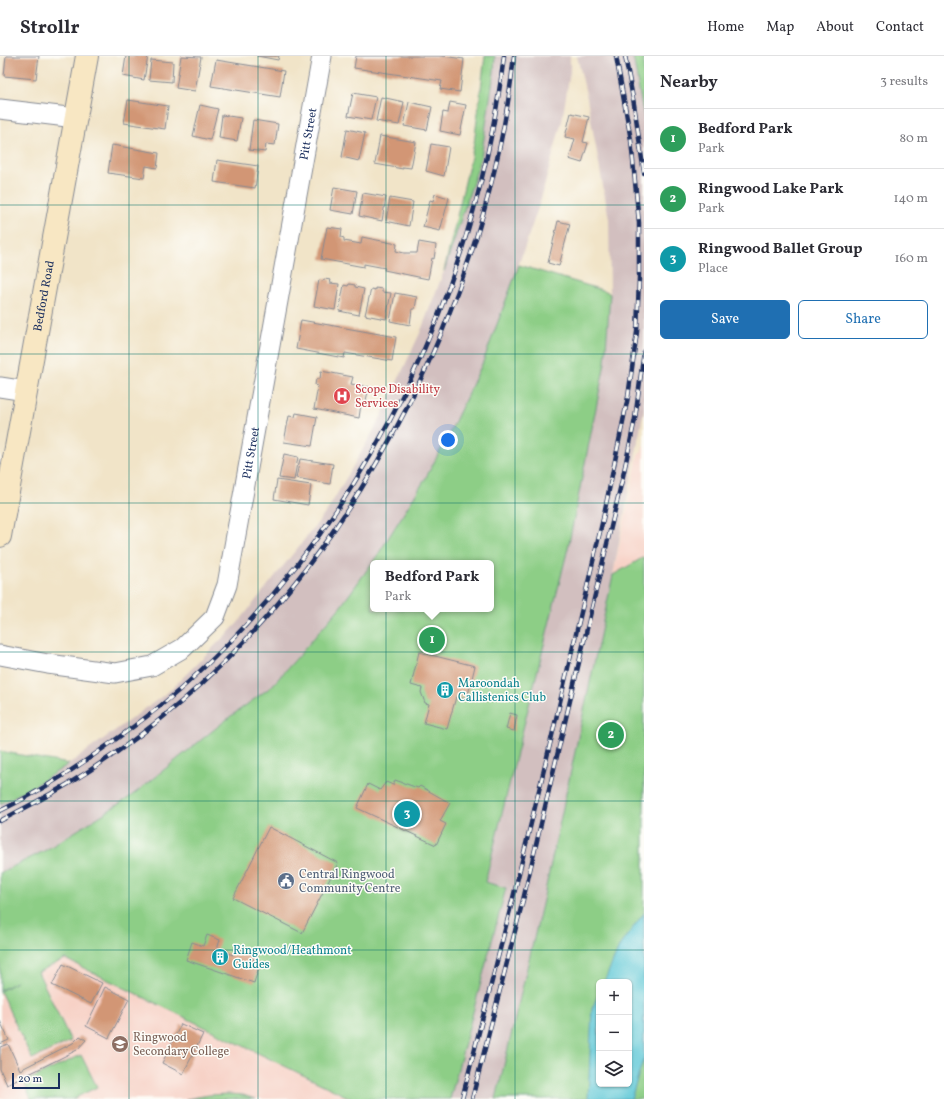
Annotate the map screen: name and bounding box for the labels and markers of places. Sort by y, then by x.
place label: Scope Disability Services [355,382,440,412]
hospital icon: Scope Disability Services [332,386,352,406]
pin: 1 [419,625,445,655]
place label: Maroondah Callistenics Club [458,676,546,706]
building icon: Maroondah Callistenics Club [435,680,455,700]
pin: 2 [598,720,624,750]
pin: 3 [394,799,420,829]
place label: Central Ringwood Community Centre [299,867,401,897]
public building icon: Central Ringwood Community Centre [276,871,296,891]
place label: Ringwood/Heathmont Guides [233,943,351,973]
building icon: Ringwood/Heathmont Guides [210,947,230,967]
place label: Ringwood Secondary College [133,1030,230,1060]
school or university icon: Ringwood Secondary College [110,1034,130,1054]

